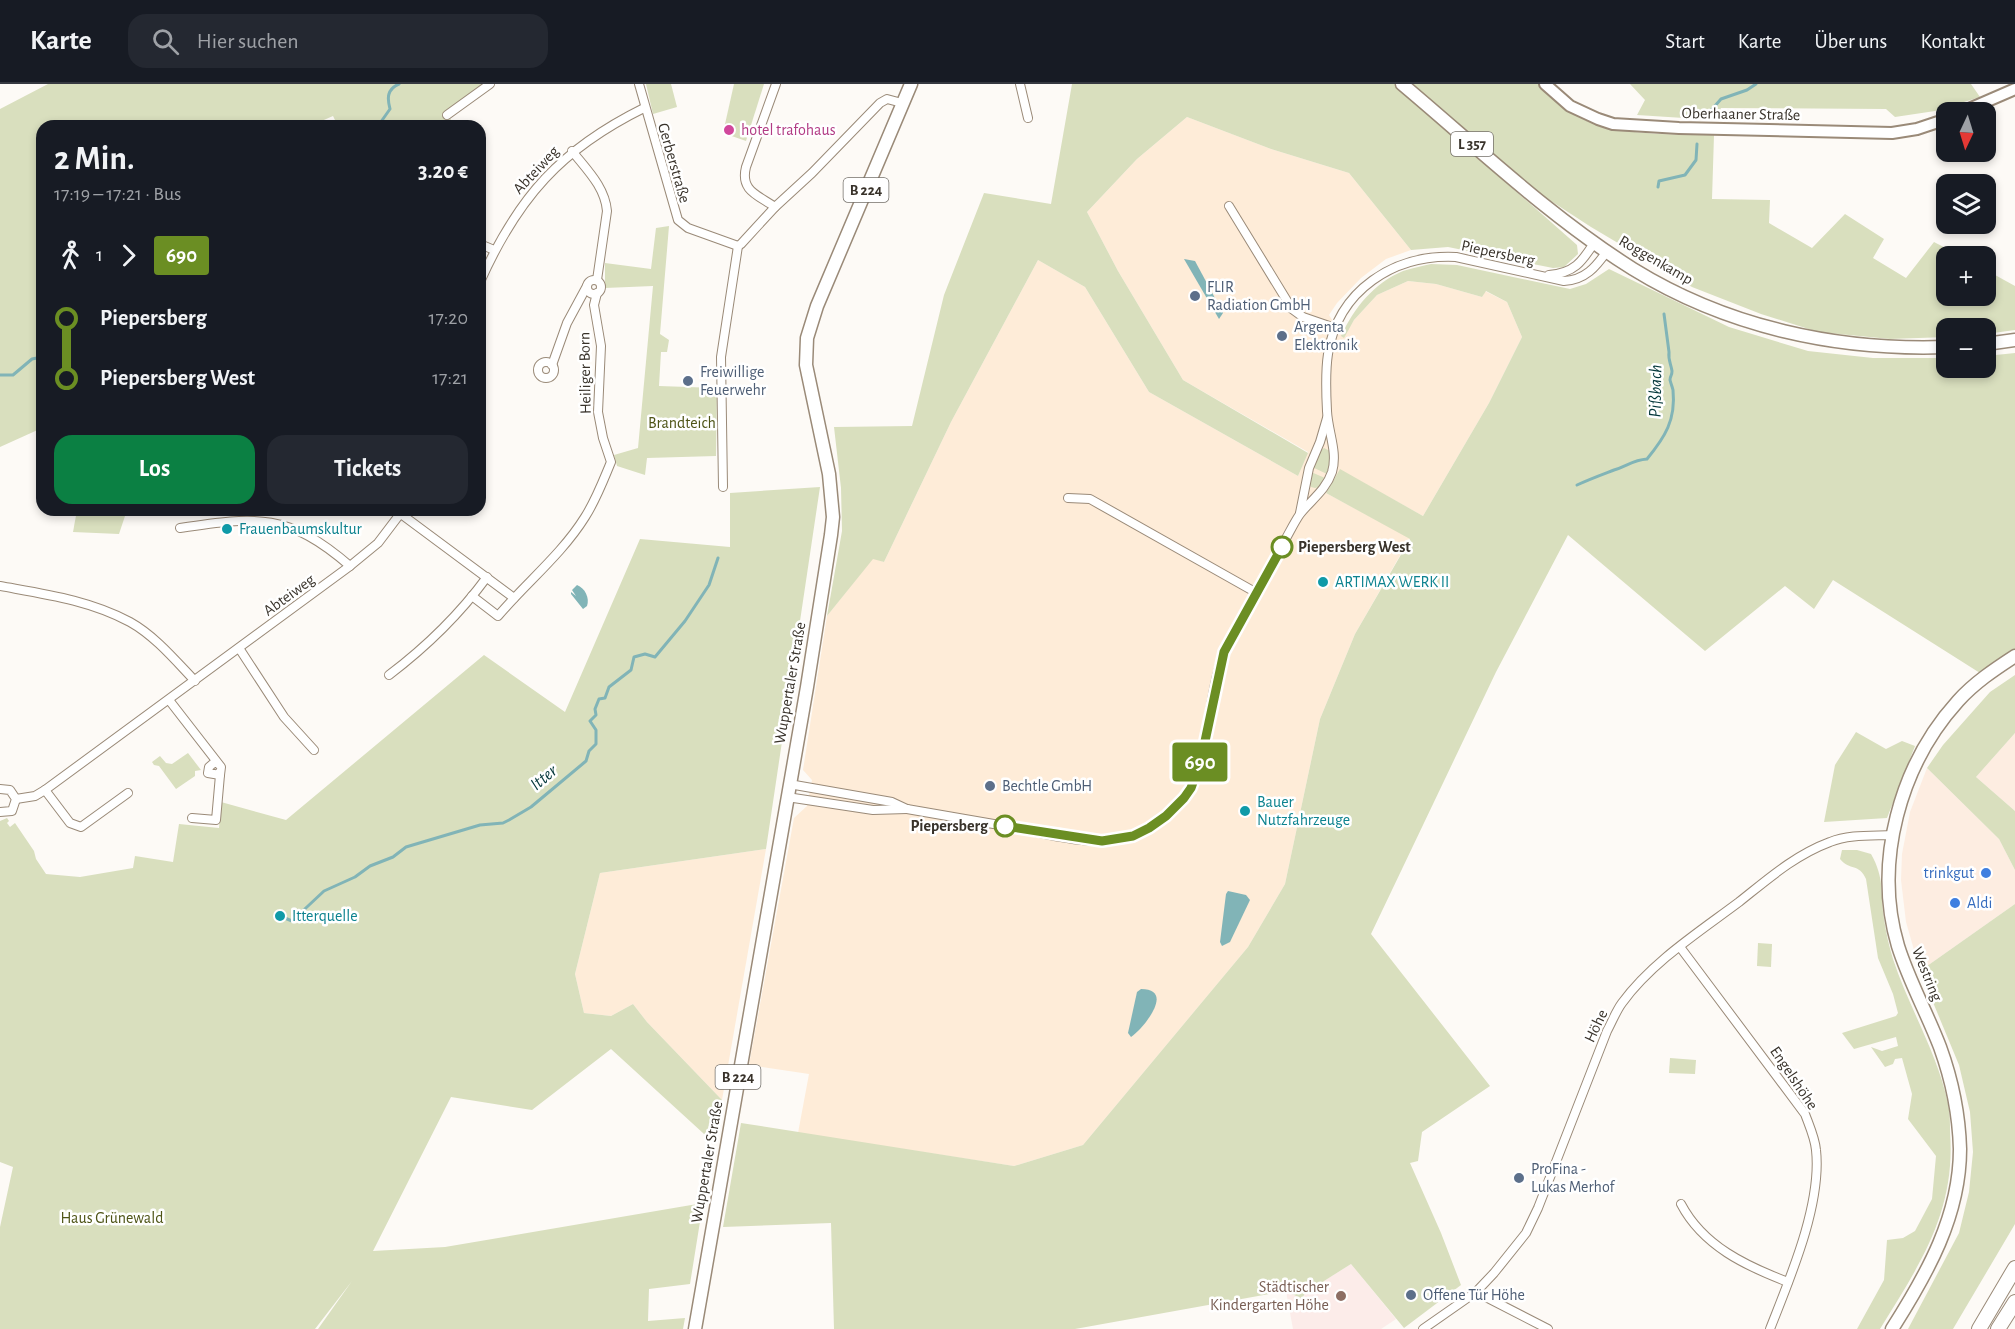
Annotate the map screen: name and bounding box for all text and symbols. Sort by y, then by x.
search box [128,14,548,68]
icon: search [149,25,182,58]
text: Karte [30,27,92,55]
text: Hier suchen [197,30,299,52]
text: Start [1665,31,1705,52]
text: Karte [1738,31,1781,52]
text: Über uns [1814,31,1887,52]
text: Kontakt [1920,31,1985,52]
north arrow [1936,102,1996,162]
map controls [1936,102,1996,378]
street label: Oberhaaner Straße [1682,105,1800,123]
street label: Gerberstraße [655,121,693,205]
place label: hotel trafohaus [741,122,836,138]
marker: hotel trafohaus [722,123,736,137]
road number: L 357 [1451,132,1493,156]
text: 2 Min. [54,143,134,176]
street label: Abteiweg [510,143,562,197]
text: 3.20 € [418,160,468,182]
button: layers [1936,174,1996,234]
road number: B 224 [844,178,888,202]
text: 17:19 – 17:21 · Bus [54,184,182,204]
street label: Roggenkamp [1616,232,1696,288]
street label: Piepersberg [1460,237,1536,269]
icon: walk [54,239,87,272]
icon: forward [112,239,145,272]
text: 1 [96,245,103,265]
text: 690 [166,245,197,266]
button: + [1936,246,1996,306]
place label: FLIR Radiation GmbH [1207,279,1311,313]
marker: FLIR Radiation GmbH [1188,289,1202,303]
text: Piepersberg [100,307,207,329]
text: 17:20 [429,308,468,328]
button: − [1936,318,1996,378]
place label: Argenta Elektronik [1294,319,1358,353]
marker: Argenta Elektronik [1275,329,1289,343]
street label: Heiliger Born [576,332,594,414]
place label: Freiwillige Feuerwehr [700,364,767,398]
water label: Pißbach [1647,364,1665,418]
text: Piepersberg West [100,367,255,389]
text: 17:21 [432,368,468,388]
marker: Freiwillige Feuerwehr [681,374,695,388]
park label: Brandteich [648,415,716,431]
button: Los [54,435,255,504]
button: Tickets [267,435,468,504]
place label: Frauenbaumskultur [239,521,362,537]
marker: Frauenbaumskultur [220,522,234,536]
marker: Piepersberg West [1271,536,1293,558]
place label: Piepersberg West [1298,539,1411,555]
street label: Abteiweg [260,571,318,619]
place label: ARTIMAX WERK II [1335,574,1449,590]
marker: ARTIMAX WERK II [1316,575,1330,589]
street label: Wuppertaler Straße [771,621,809,745]
line badge: 690 [1166,742,1234,782]
text: 690 [1184,752,1216,773]
water label: Itter [527,761,562,794]
place label: Bechtle GmbH [1002,778,1092,794]
marker: Bechtle GmbH [983,779,997,793]
place label: Bauer Nutzfahrzeuge [1257,794,1350,828]
marker: Bauer Nutzfahrzeuge [1238,804,1252,818]
marker: Piepersberg [994,815,1016,837]
place label: Piepersberg [910,818,989,834]
place label: trinkgut [1924,865,1974,881]
marker: trinkgut [1979,866,1993,880]
place label: Aldi [1967,895,1992,911]
marker: Aldi [1948,896,1962,910]
place label: Itterquelle [292,908,358,924]
marker: Itterquelle [273,909,287,923]
street label: Westring [1909,945,1945,1004]
street label: Höhe [1582,1007,1610,1045]
street label: Engelshöhe [1767,1043,1821,1113]
road number: B 224 [716,1065,760,1089]
street label: Wuppertaler Straße [688,1100,726,1224]
place label: ProFina - Lukas Merhof [1531,1161,1615,1195]
marker: ProFina - Lukas Merhof [1512,1171,1526,1185]
park label: Haus Grünewald [61,1210,163,1226]
place label: Städtischer Kindergarten Höhe [1210,1279,1330,1313]
place label: Offene Tür Höhe [1423,1287,1525,1303]
marker: Offene Tür Höhe [1404,1288,1418,1302]
marker: Städtischer Kindergarten Höhe [1334,1289,1348,1303]

